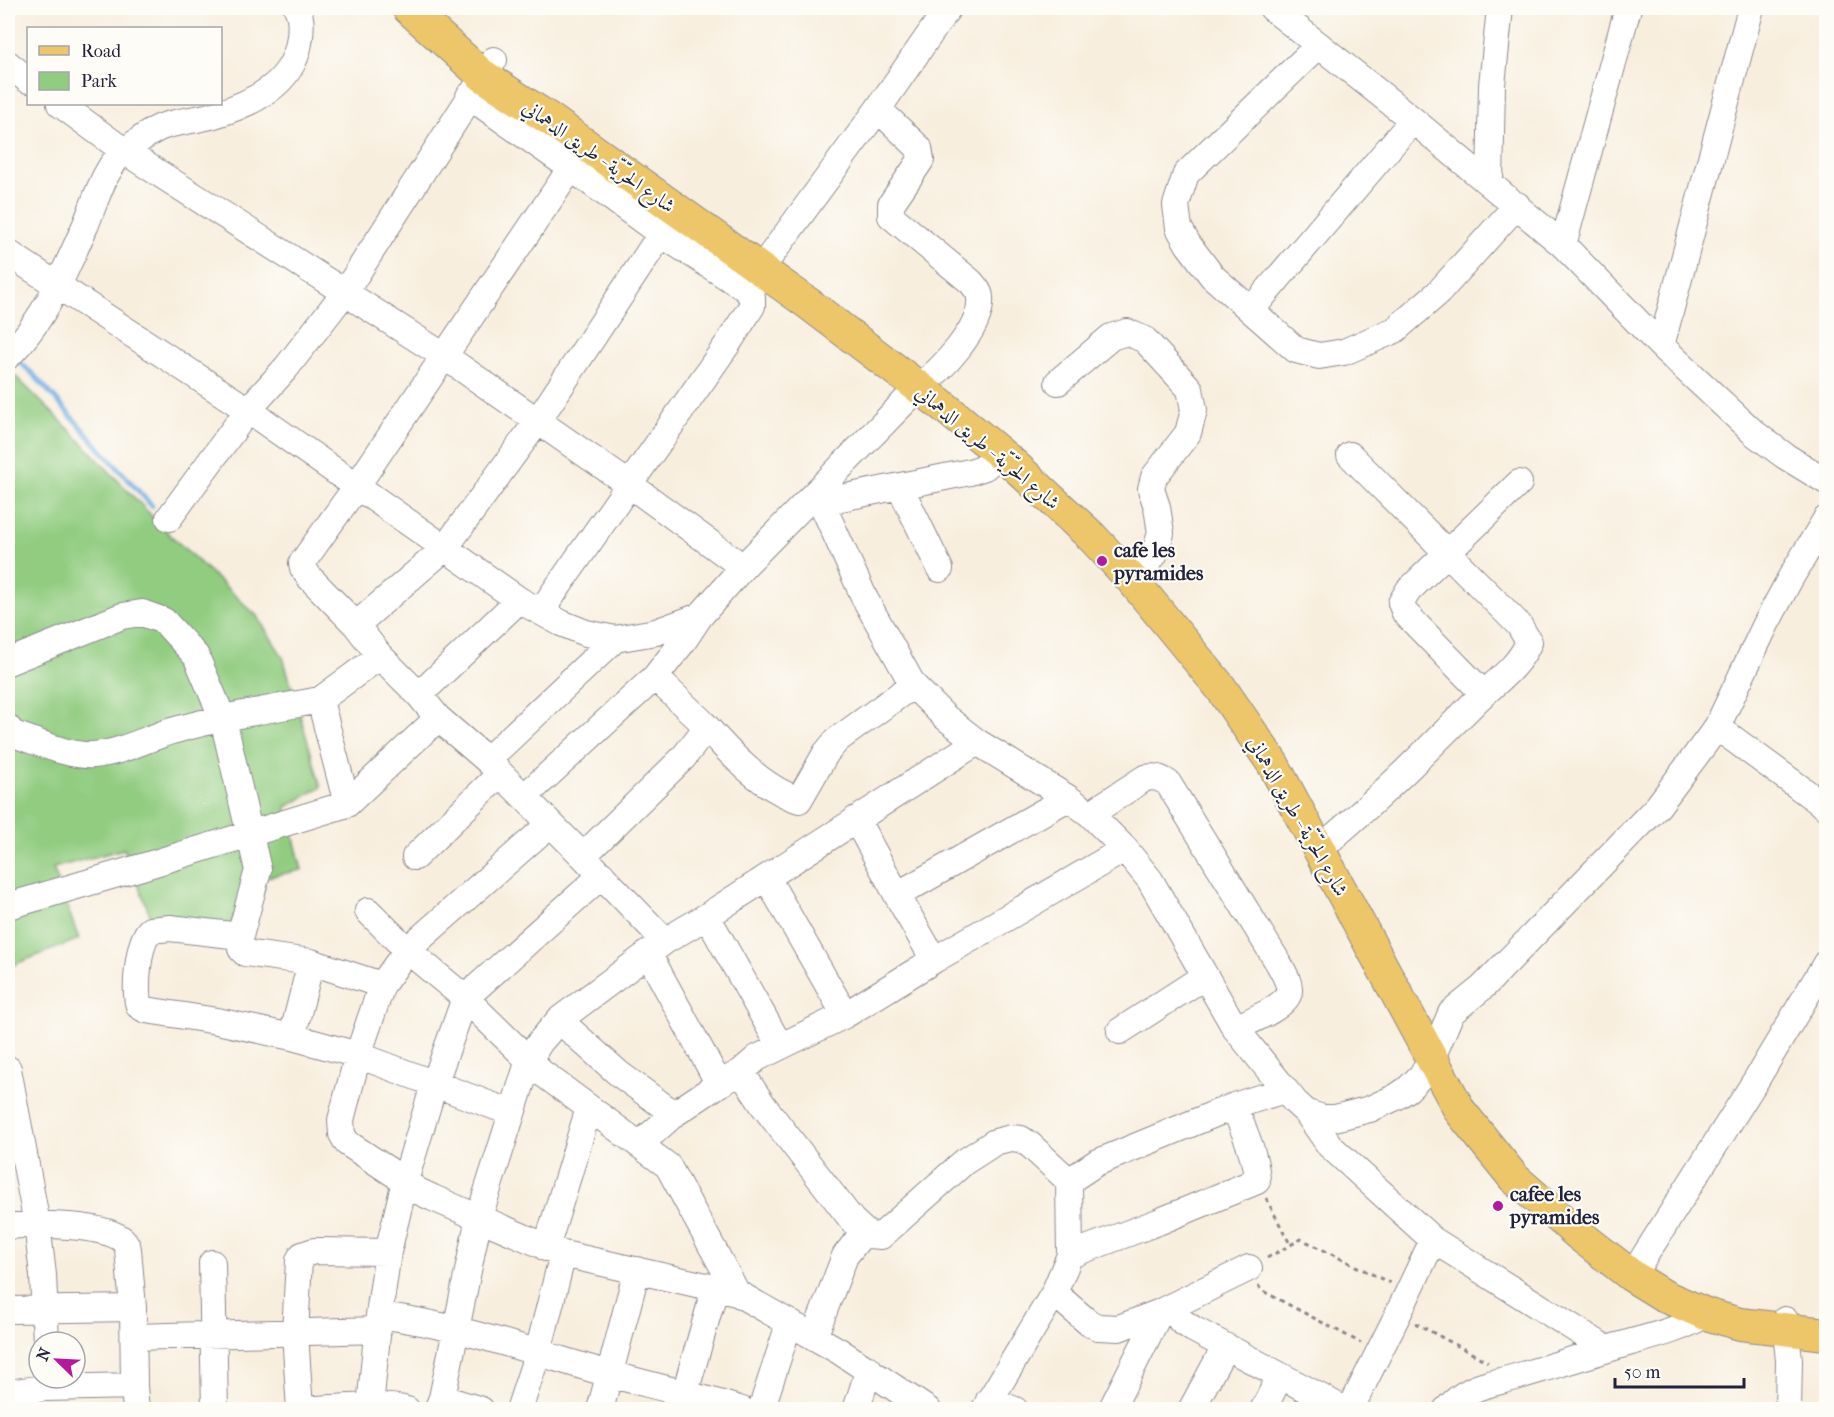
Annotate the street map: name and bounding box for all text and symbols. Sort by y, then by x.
legend [27,27,222,105]
text: Road [81,41,121,62]
text: Park [81,71,118,92]
street label: شارع الحرّيّة - طريق الدهماني [515,93,681,223]
street label: شارع الحرّيّة - طريق الدهماني [907,378,1066,519]
place label: cafe les pyramides [1113,539,1204,585]
marker: cafe les pyramides [1095,554,1109,568]
street label: شارع الحرّيّة - طريق الدهماني [1237,731,1355,903]
place label: cafee les pyramides [1509,1183,1600,1229]
marker: cafee les pyramides [1491,1199,1505,1213]
north arrow [27,1330,87,1390]
text: N [33,1344,55,1364]
scale bar [1615,1351,1744,1389]
text: 50 m [1624,1362,1661,1383]

